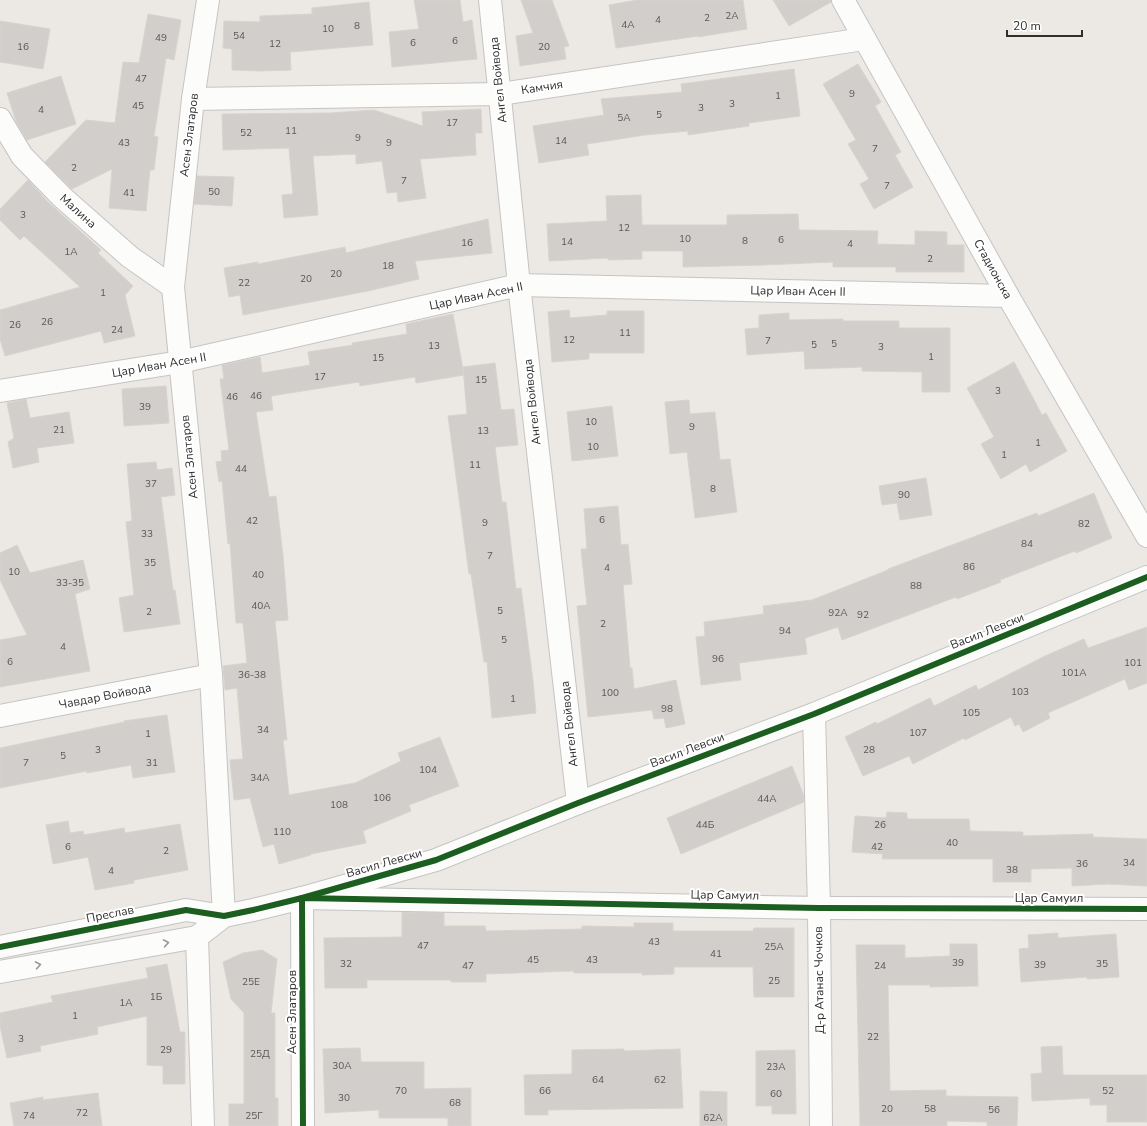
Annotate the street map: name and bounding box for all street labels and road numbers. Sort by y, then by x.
street label: Ангел Войвода [486,36,510,124]
street label: Камчия [520,76,564,98]
street label: Асен Златаров [176,92,202,178]
street label: Малина [56,190,100,232]
street label: Стадионска [970,236,1016,302]
street label: Цар Иван Асен II [428,278,524,314]
street label: Цар Иван Асен II [750,282,846,300]
street label: Цар Иван Асен II [111,349,207,381]
street label: Ангел Войвода [520,358,544,446]
street label: Асен Златаров [177,414,201,500]
street label: Васил Левски [948,609,1026,653]
street label: Чавдар Войвода [57,679,153,713]
street label: Ангел Войвода [557,680,581,768]
street label: Васил Левски [648,729,726,771]
street label: Васил Левски [344,845,424,881]
street label: Цар Самуил [691,886,759,904]
street label: Цар Самуил [1015,890,1083,906]
street label: Преслав [85,901,136,926]
street label: Д-р Атанас Чочков [810,926,828,1034]
street label: Асен Златаров [284,969,300,1054]

